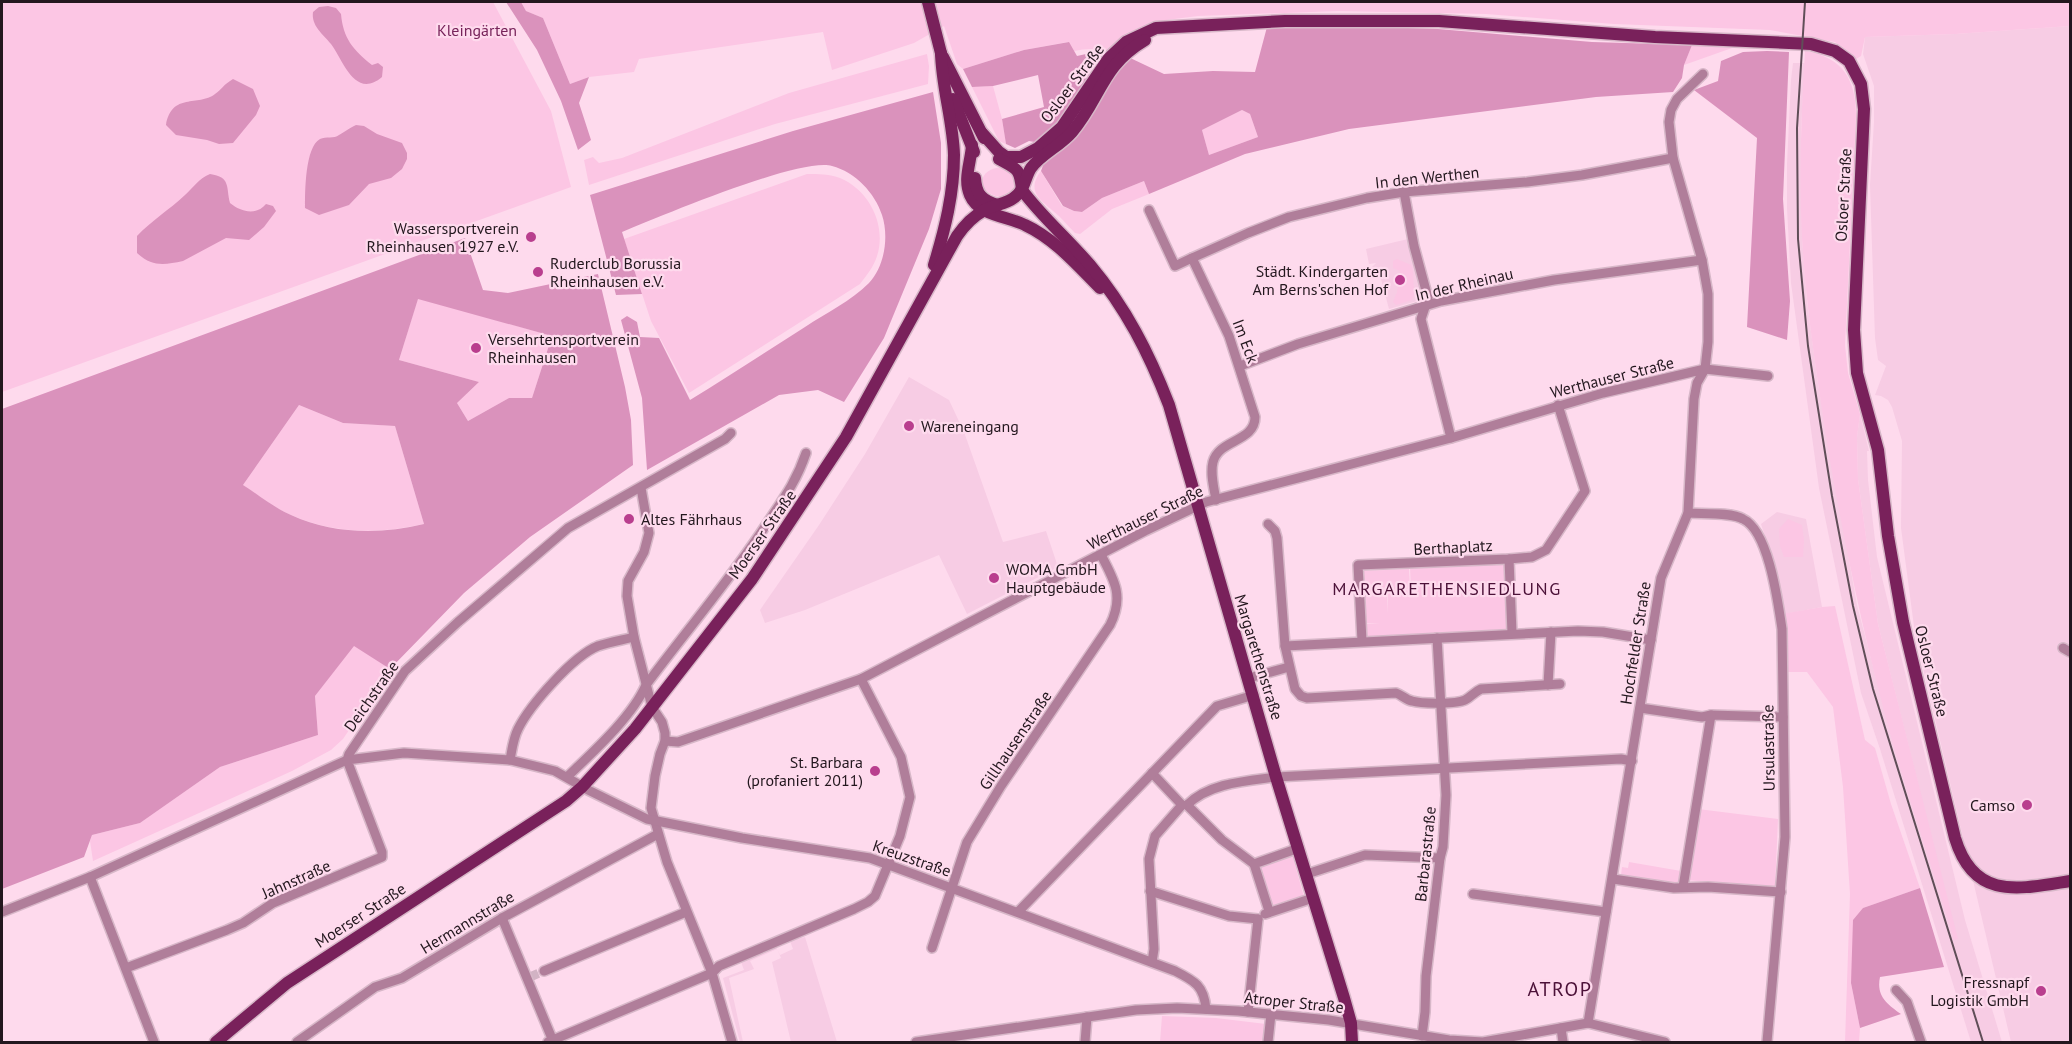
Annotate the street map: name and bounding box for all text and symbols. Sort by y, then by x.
park label: Kleingärten [437,20,517,40]
street label: Osloer Straße [1036,40,1108,126]
street label: Osloer Straße [1831,148,1855,242]
street label: In den Werthen [1374,162,1480,192]
place label: Wassersportverein Rheinhausen 1927 e.V. [366,218,519,256]
marker: Wassersportverein Rheinhausen 1927 e.V. [524,230,538,244]
place label: Ruderclub Borussia Rheinhausen e.V. [550,253,681,291]
place label: Städt. Kindergarten Am Berns'schen Hof [1252,261,1389,299]
street label: In der Rheinau [1413,263,1515,305]
marker: Ruderclub Borussia Rheinhausen e.V. [531,265,545,279]
marker: Städt. Kindergarten Am Berns'schen Hof [1393,273,1407,287]
street label: Im Eck [1229,316,1264,366]
place label: Versehrtensportverein Rheinhausen [487,329,639,367]
marker: Versehrtensportverein Rheinhausen [469,341,483,355]
street label: Werthauser Straße [1548,352,1676,402]
place label: Wareneingang [921,416,1019,436]
marker: Wareneingang [902,419,916,433]
street label: Werthauser Straße [1084,480,1206,554]
street label: Moerser Straße [724,486,800,582]
place label: Altes Fährhaus [641,509,742,529]
marker: Altes Fährhaus [622,512,636,526]
street label: Berthaplatz [1413,535,1493,559]
place label: WOMA GmbH Hauptgebäude [1006,559,1106,597]
marker: WOMA GmbH Hauptgebäude [987,571,1001,585]
district label: MARGARETHENSIEDLUNG [1332,577,1562,600]
street label: Hochfelder Straße [1615,580,1655,706]
street label: Margarethenstraße [1230,592,1288,722]
street label: Osloer Straße [1911,623,1953,719]
street label: Deichstraße [339,657,403,735]
street label: Gillhausenstraße [974,687,1056,793]
street label: Ursulastraße [1757,704,1779,792]
place label: St. Barbara (profaniert 2011) [747,752,863,790]
marker: St. Barbara (profaniert 2011) [868,764,882,778]
place label: Camso [1970,795,2015,815]
marker: Camso [2020,798,2034,812]
street label: Barbarastraße [1410,805,1440,903]
street label: Kreuzstraße [870,835,954,881]
street label: Jahnstraße [258,855,334,903]
street label: Moerser Straße [311,878,409,952]
street label: Hermannstraße [416,886,518,958]
place label: Fressnapf Logistik GmbH [1930,972,2030,1010]
district label: ATROP [1528,976,1592,1002]
marker: Fressnapf Logistik GmbH [2034,984,2048,998]
street label: Atroper Straße [1243,987,1345,1017]

